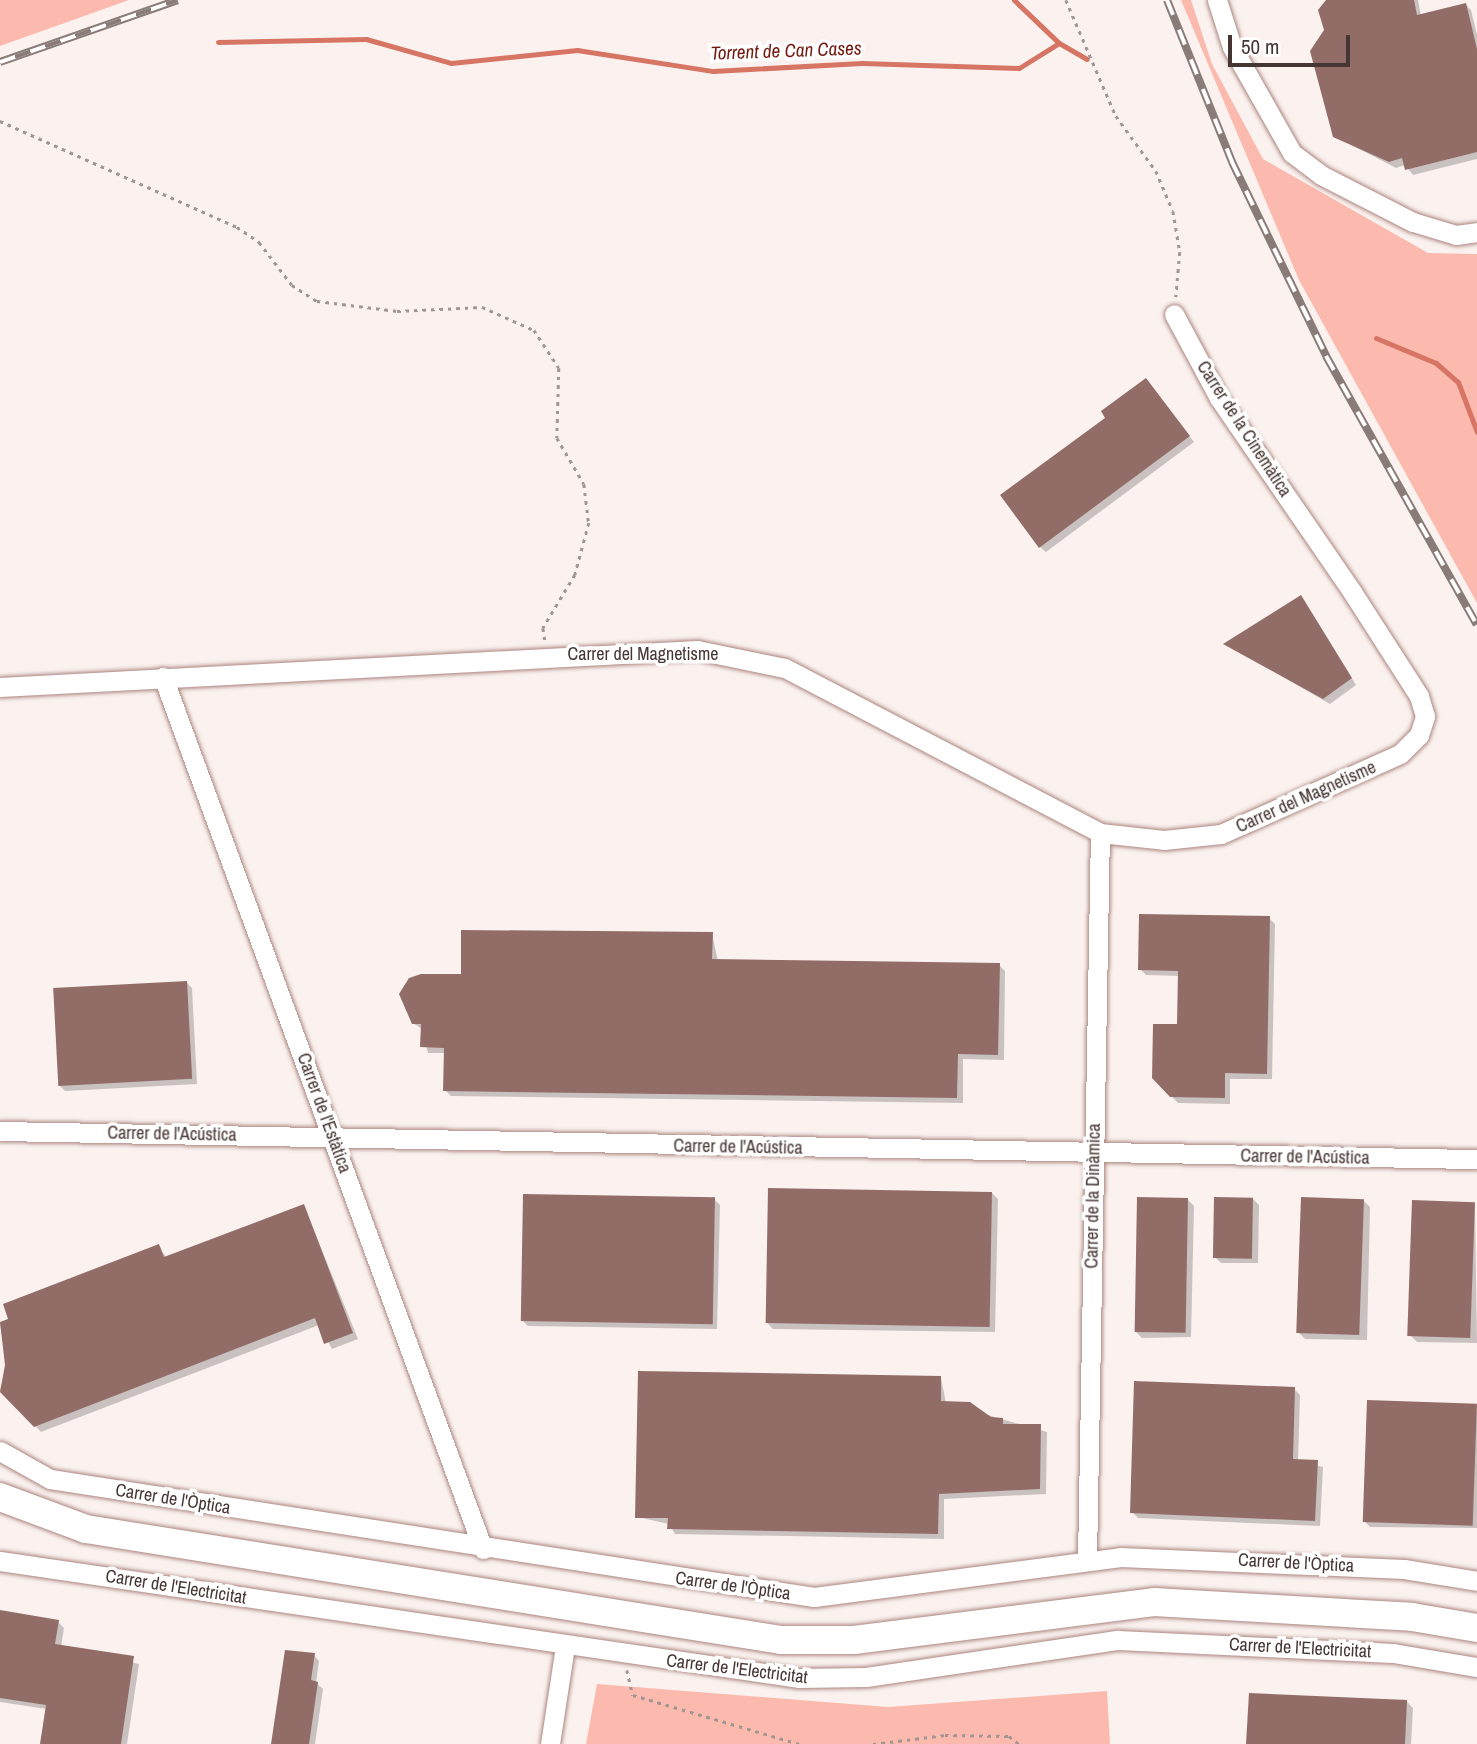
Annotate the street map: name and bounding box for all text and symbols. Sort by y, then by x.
scale bar [1232,21,1354,65]
text: 50 m [1241,32,1279,61]
water label: Torrent de Can Cases [710,37,862,65]
street label: Carrer de la Cinemàtica [1192,357,1296,501]
street label: Carrer del Magnetisme [568,643,718,665]
street label: Carrer del Magnetisme [1233,756,1379,838]
street label: Carrer de l'Estàtica [292,1050,356,1176]
street label: Carrer de l'Acústica [107,1122,237,1146]
street label: Carrer de la Dinàmica [1081,1123,1105,1269]
street label: Carrer de l'Acústica [673,1135,803,1159]
street label: Carrer de l'Acústica [1240,1145,1370,1169]
street label: Carrer de l'Òptica [114,1479,232,1519]
street label: Carrer de l'Òptica [1238,1549,1354,1577]
street label: Carrer de l'Electricitat [104,1565,248,1609]
street label: Carrer de l'Òptica [674,1567,792,1605]
street label: Carrer de l'Electricitat [1228,1633,1372,1663]
street label: Carrer de l'Electricitat [665,1650,809,1688]

